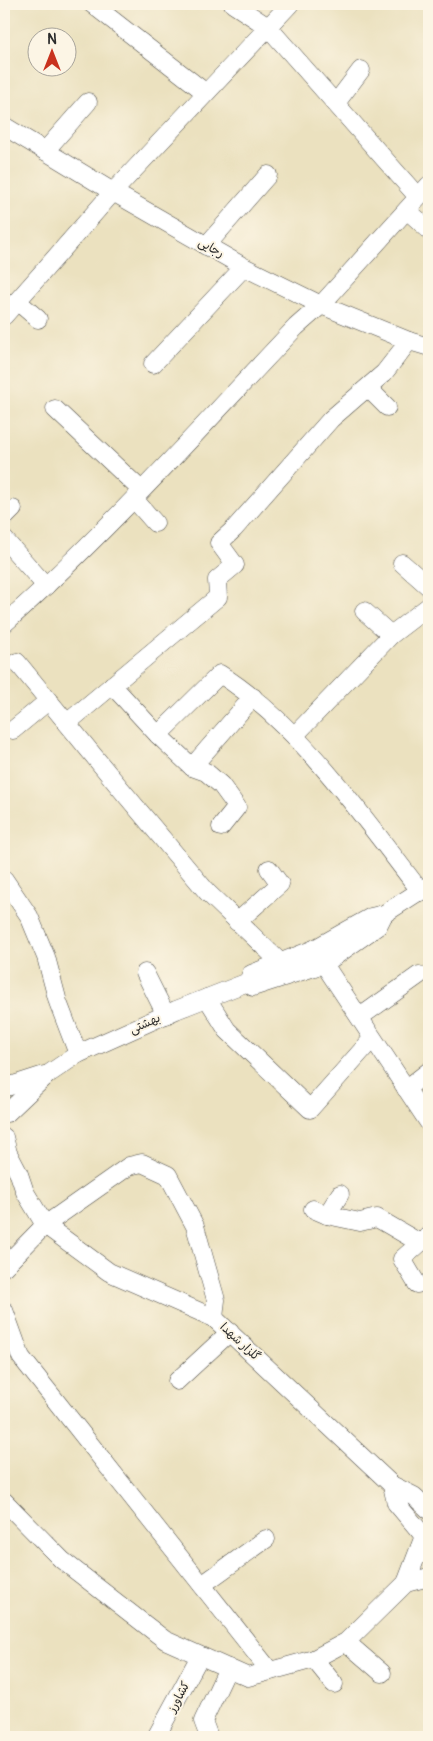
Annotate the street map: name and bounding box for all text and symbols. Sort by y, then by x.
north arrow [28,28,78,78]
text: N [47,31,57,48]
street label: رجایی [195,235,227,261]
street label: بهشتی [127,1011,163,1037]
street label: گلزار شهدا [217,1320,263,1364]
street label: کشاورز [164,1679,193,1716]

